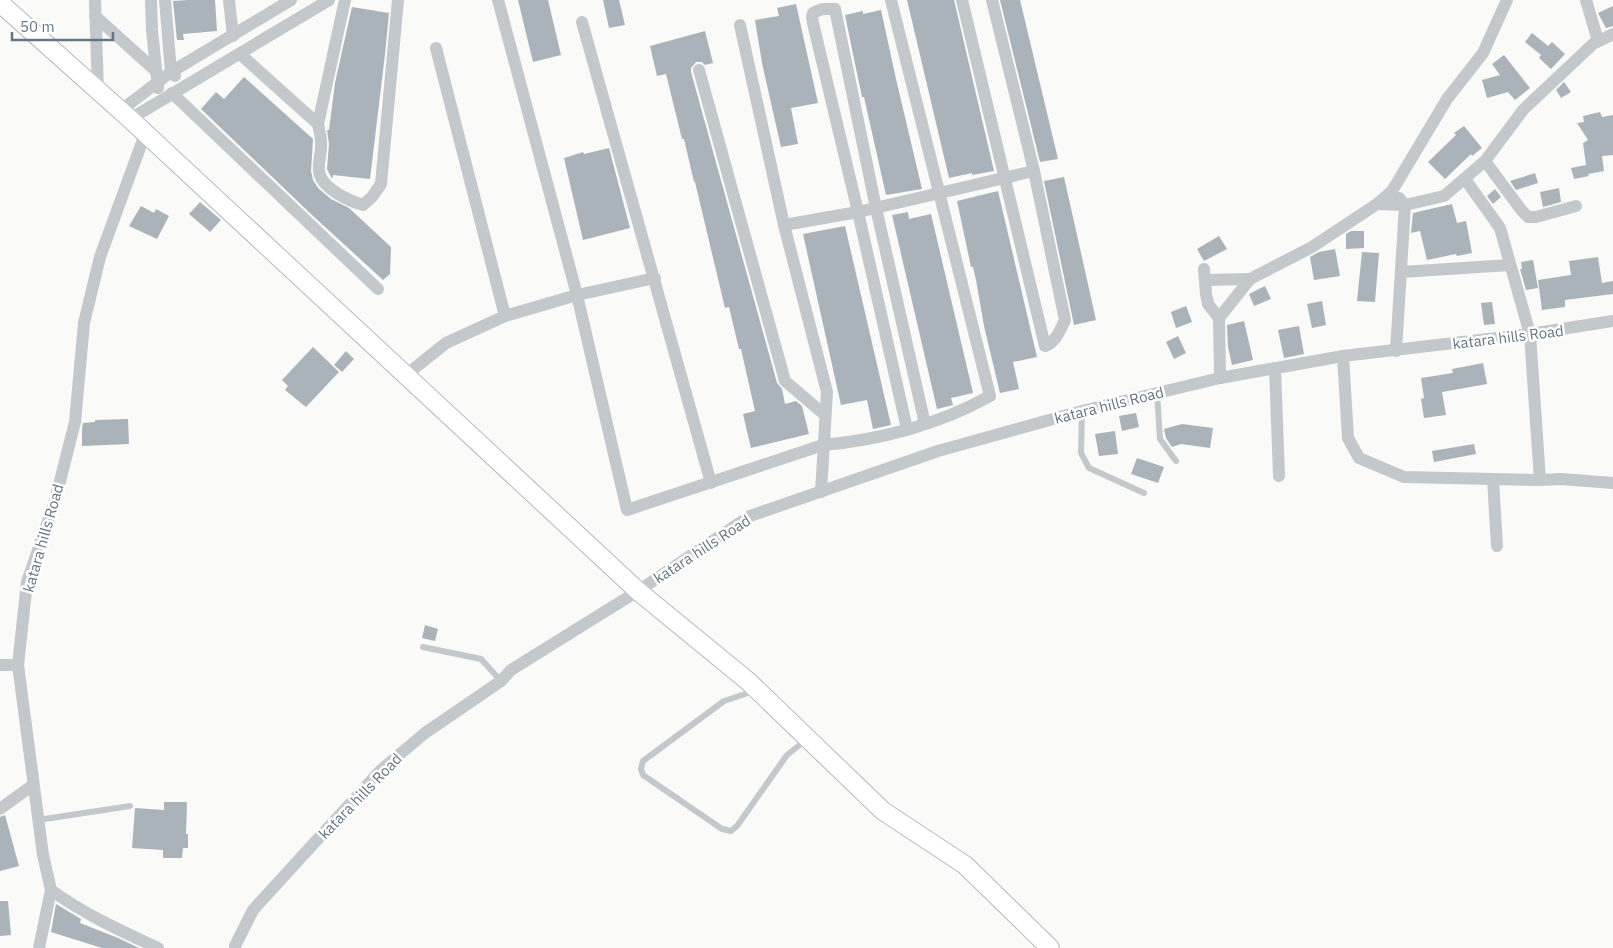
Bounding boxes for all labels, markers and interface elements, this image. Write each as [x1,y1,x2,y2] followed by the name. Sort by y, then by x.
[12,10,114,42] scale bar
[20,17,55,36] text: 50 m
[1451,321,1565,353] street label: katara hills Road
[1052,382,1166,428] street label: katara hills Road
[18,482,68,594] street label: katara hills Road
[650,511,754,587] street label: katara hills Road
[314,749,406,843] street label: katara hills Road

